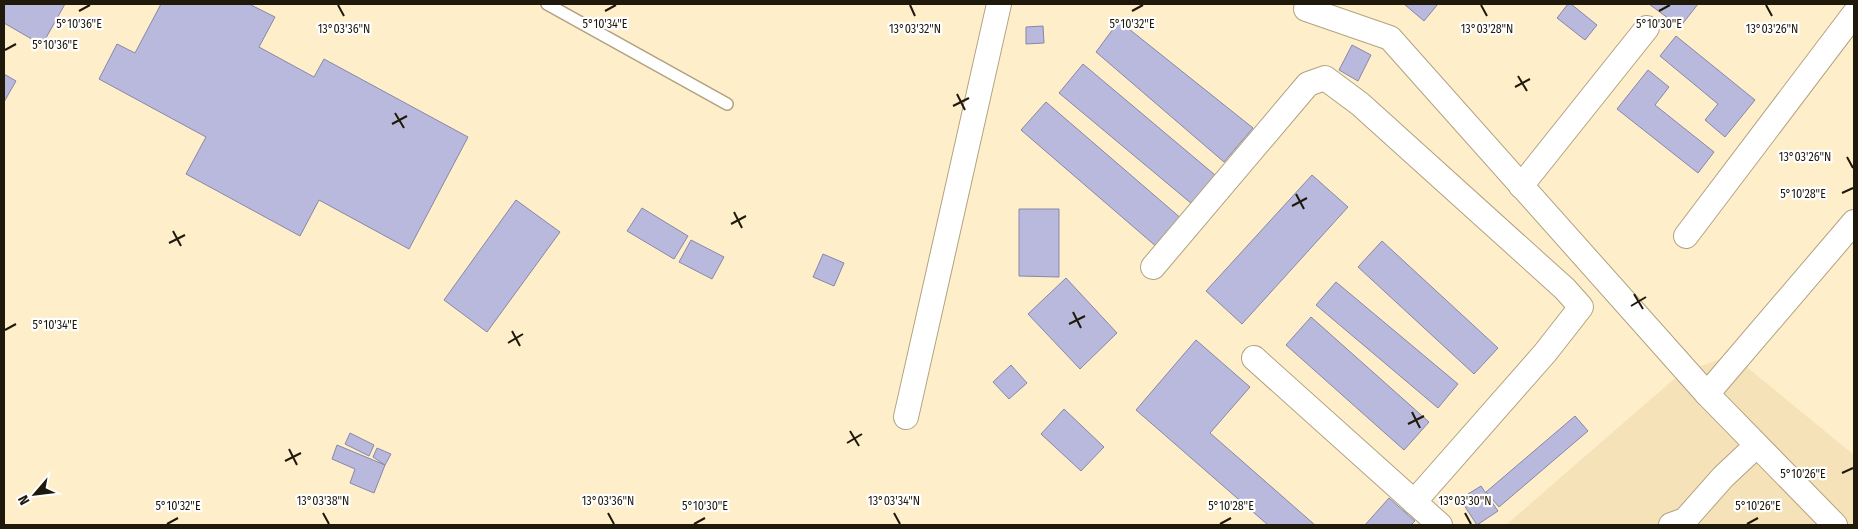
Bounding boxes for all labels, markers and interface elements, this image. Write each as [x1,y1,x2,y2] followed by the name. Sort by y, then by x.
[56,17,102,31] text: 5°10'36"E
[583,17,628,31] text: 5°10'34"E
[1109,17,1155,31] text: 5°10'32"E
[1636,17,1682,31] text: 5°10'30"E
[318,22,370,36] text: 13°03'36"N
[889,22,941,36] text: 13°03'32"N
[1461,22,1513,36] text: 13°03'28"N
[1746,22,1798,36] text: 13°03'26"N
[32,38,78,52] text: 5°10'36"E
[1779,150,1831,164] text: 13°03'26"N
[1780,187,1826,201] text: 5°10'28"E
[33,318,78,332] text: 5°10'34"E
[1780,467,1826,481] text: 5°10'26"E
[10,469,60,519] north arrow
[14,492,33,508] text: N
[297,494,349,508] text: 13°03'38"N
[582,494,634,508] text: 13°03'36"N
[868,494,920,508] text: 13°03'34"N
[1438,494,1492,508] text: 13°03'30"N
[155,499,201,513] text: 5°10'32"E
[682,499,728,513] text: 5°10'30"E
[1208,499,1254,513] text: 5°10'28"E
[1735,499,1781,513] text: 5°10'26"E

